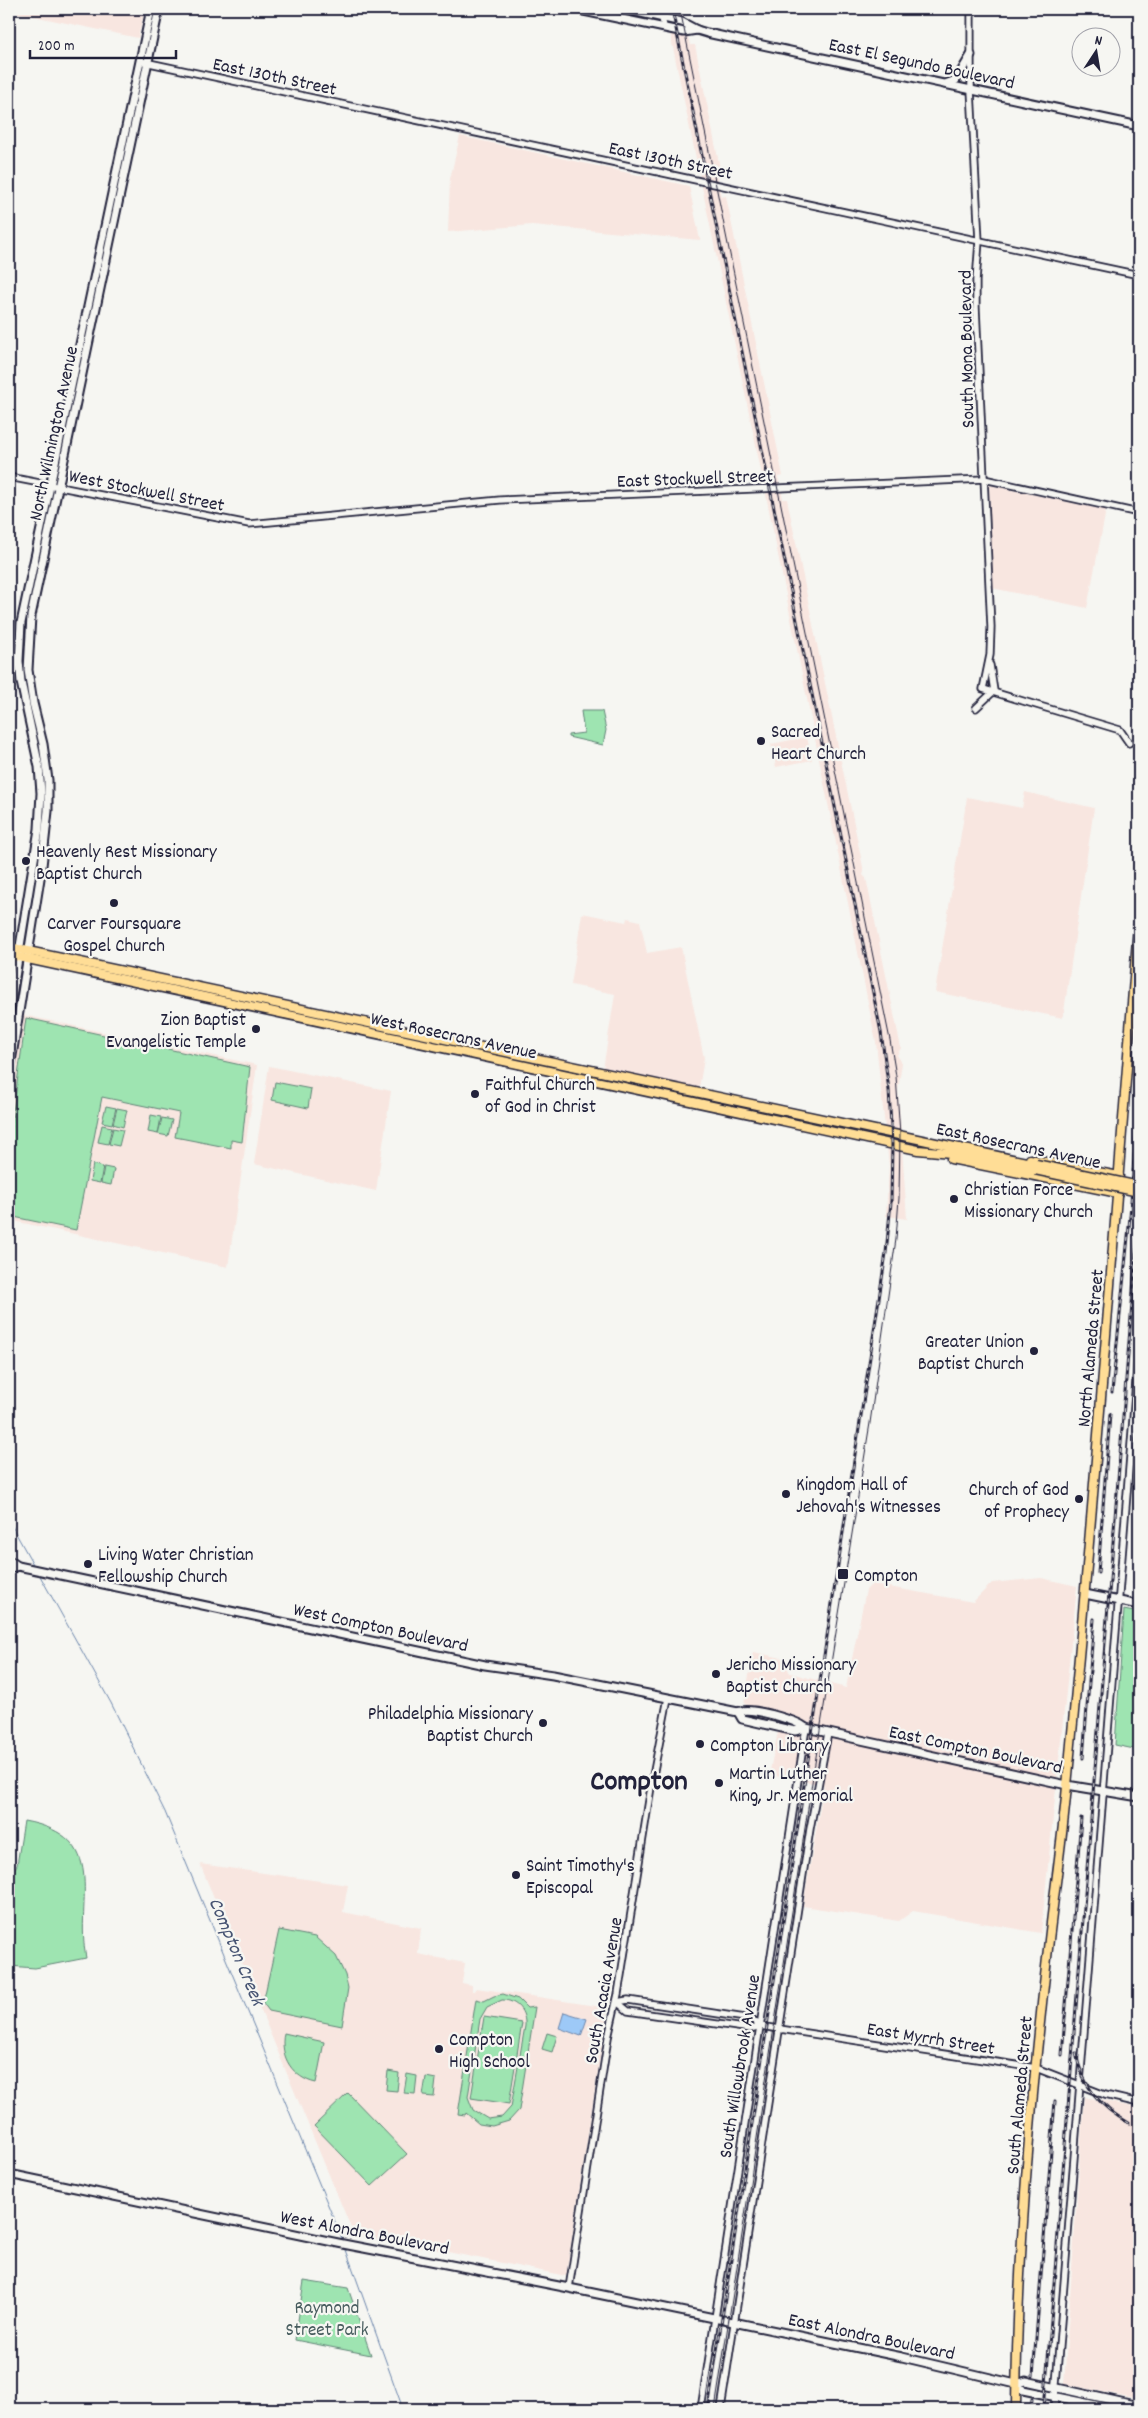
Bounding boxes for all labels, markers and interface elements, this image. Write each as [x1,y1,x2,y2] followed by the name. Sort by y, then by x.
[30,28,176,60] scale bar
[1070,28,1120,78] north arrow
[1093,31,1104,52] text: N
[826,33,1017,98] street label: East El Segundo Boulevard
[38,36,75,58] text: 200 m
[210,52,339,105] street label: East 130th Street
[606,136,735,189] street label: East 130th Street
[954,270,983,428] street label: South Mona Boulevard
[24,344,87,524] street label: North Wilmington Avenue
[66,464,226,521] street label: West Stockwell Street
[617,464,774,497] street label: East Stockwell Street
[771,720,866,769] place label: Sacred Heart Church
[755,735,767,747] marker: Sacred Heart Church
[36,840,217,889] place label: Heavenly Rest Missionary Baptist Church
[20,855,32,867] marker: Heavenly Rest Missionary Baptist Church
[108,897,120,909] marker: Carver Foursquare Gospel Church
[47,912,181,961] place label: Carver Foursquare Gospel Church
[368,1007,539,1068] street label: West Rosecrans Avenue
[106,1008,246,1057] place label: Zion Baptist Evangelistic Temple
[250,1023,262,1035] marker: Zion Baptist Evangelistic Temple
[485,1073,596,1122] place label: Faithful Church of God in Christ
[469,1088,481,1100] marker: Faithful Church of God in Christ
[933,1117,1103,1178] street label: East Rosecrans Avenue
[964,1178,1093,1227] place label: Christian Force Missionary Church
[948,1193,960,1205] marker: Christian Force Missionary Church
[1072,1268,1113,1428] street label: North Alameda Street
[918,1330,1024,1379] place label: Greater Union Baptist Church
[1028,1345,1040,1357] marker: Greater Union Baptist Church
[796,1473,941,1522] place label: Kingdom Hall of Jehovah's Witnesses
[969,1478,1069,1527] place label: Church of God of Prophecy
[780,1488,792,1500] marker: Kingdom Hall of Jehovah's Witnesses
[1073,1493,1085,1505] marker: Church of God of Prophecy
[98,1543,253,1592] place label: Living Water Christian Fellowship Church
[82,1558,94,1570] marker: Living Water Christian Fellowship Church
[854,1564,918,1591] place label: Compton
[836,1567,850,1581] marker: Compton
[290,1598,470,1661] street label: West Compton Boulevard
[726,1653,856,1702] place label: Jericho Missionary Baptist Church
[710,1668,722,1680] marker: Jericho Missionary Baptist Church
[368,1702,533,1751] place label: Philadelphia Missionary Baptist Church
[537,1717,549,1729] marker: Philadelphia Missionary Baptist Church
[886,1720,1064,1783] street label: East Compton Boulevard
[710,1734,829,1761] place label: Compton Library
[694,1738,706,1750] marker: Compton Library
[729,1762,853,1811] place label: Martin Luther King, Jr. Memorial
[590,1763,688,1804] district label: Compton
[713,1777,725,1789] marker: Martin Luther King, Jr. Memorial
[526,1854,635,1903] place label: Saint Timothy's Episcopal
[510,1869,522,1881] marker: Saint Timothy's Episcopal
[200,1894,271,2012] water label: Compton Creek
[579,1915,632,2066] street label: South Acacia Avenue
[714,1973,769,2160] street label: South Willowbrook Avenue
[1001,2015,1042,2176] street label: South Alameda Street
[865,2017,996,2064] street label: East Myrrh Street
[449,2028,530,2077] place label: Compton High School
[433,2043,445,2055] marker: Compton High School
[278,2205,451,2264] street label: West Alondra Boulevard
[286,2296,369,2345] park label: Raymond Street Park
[786,2308,957,2369] street label: East Alondra Boulevard

